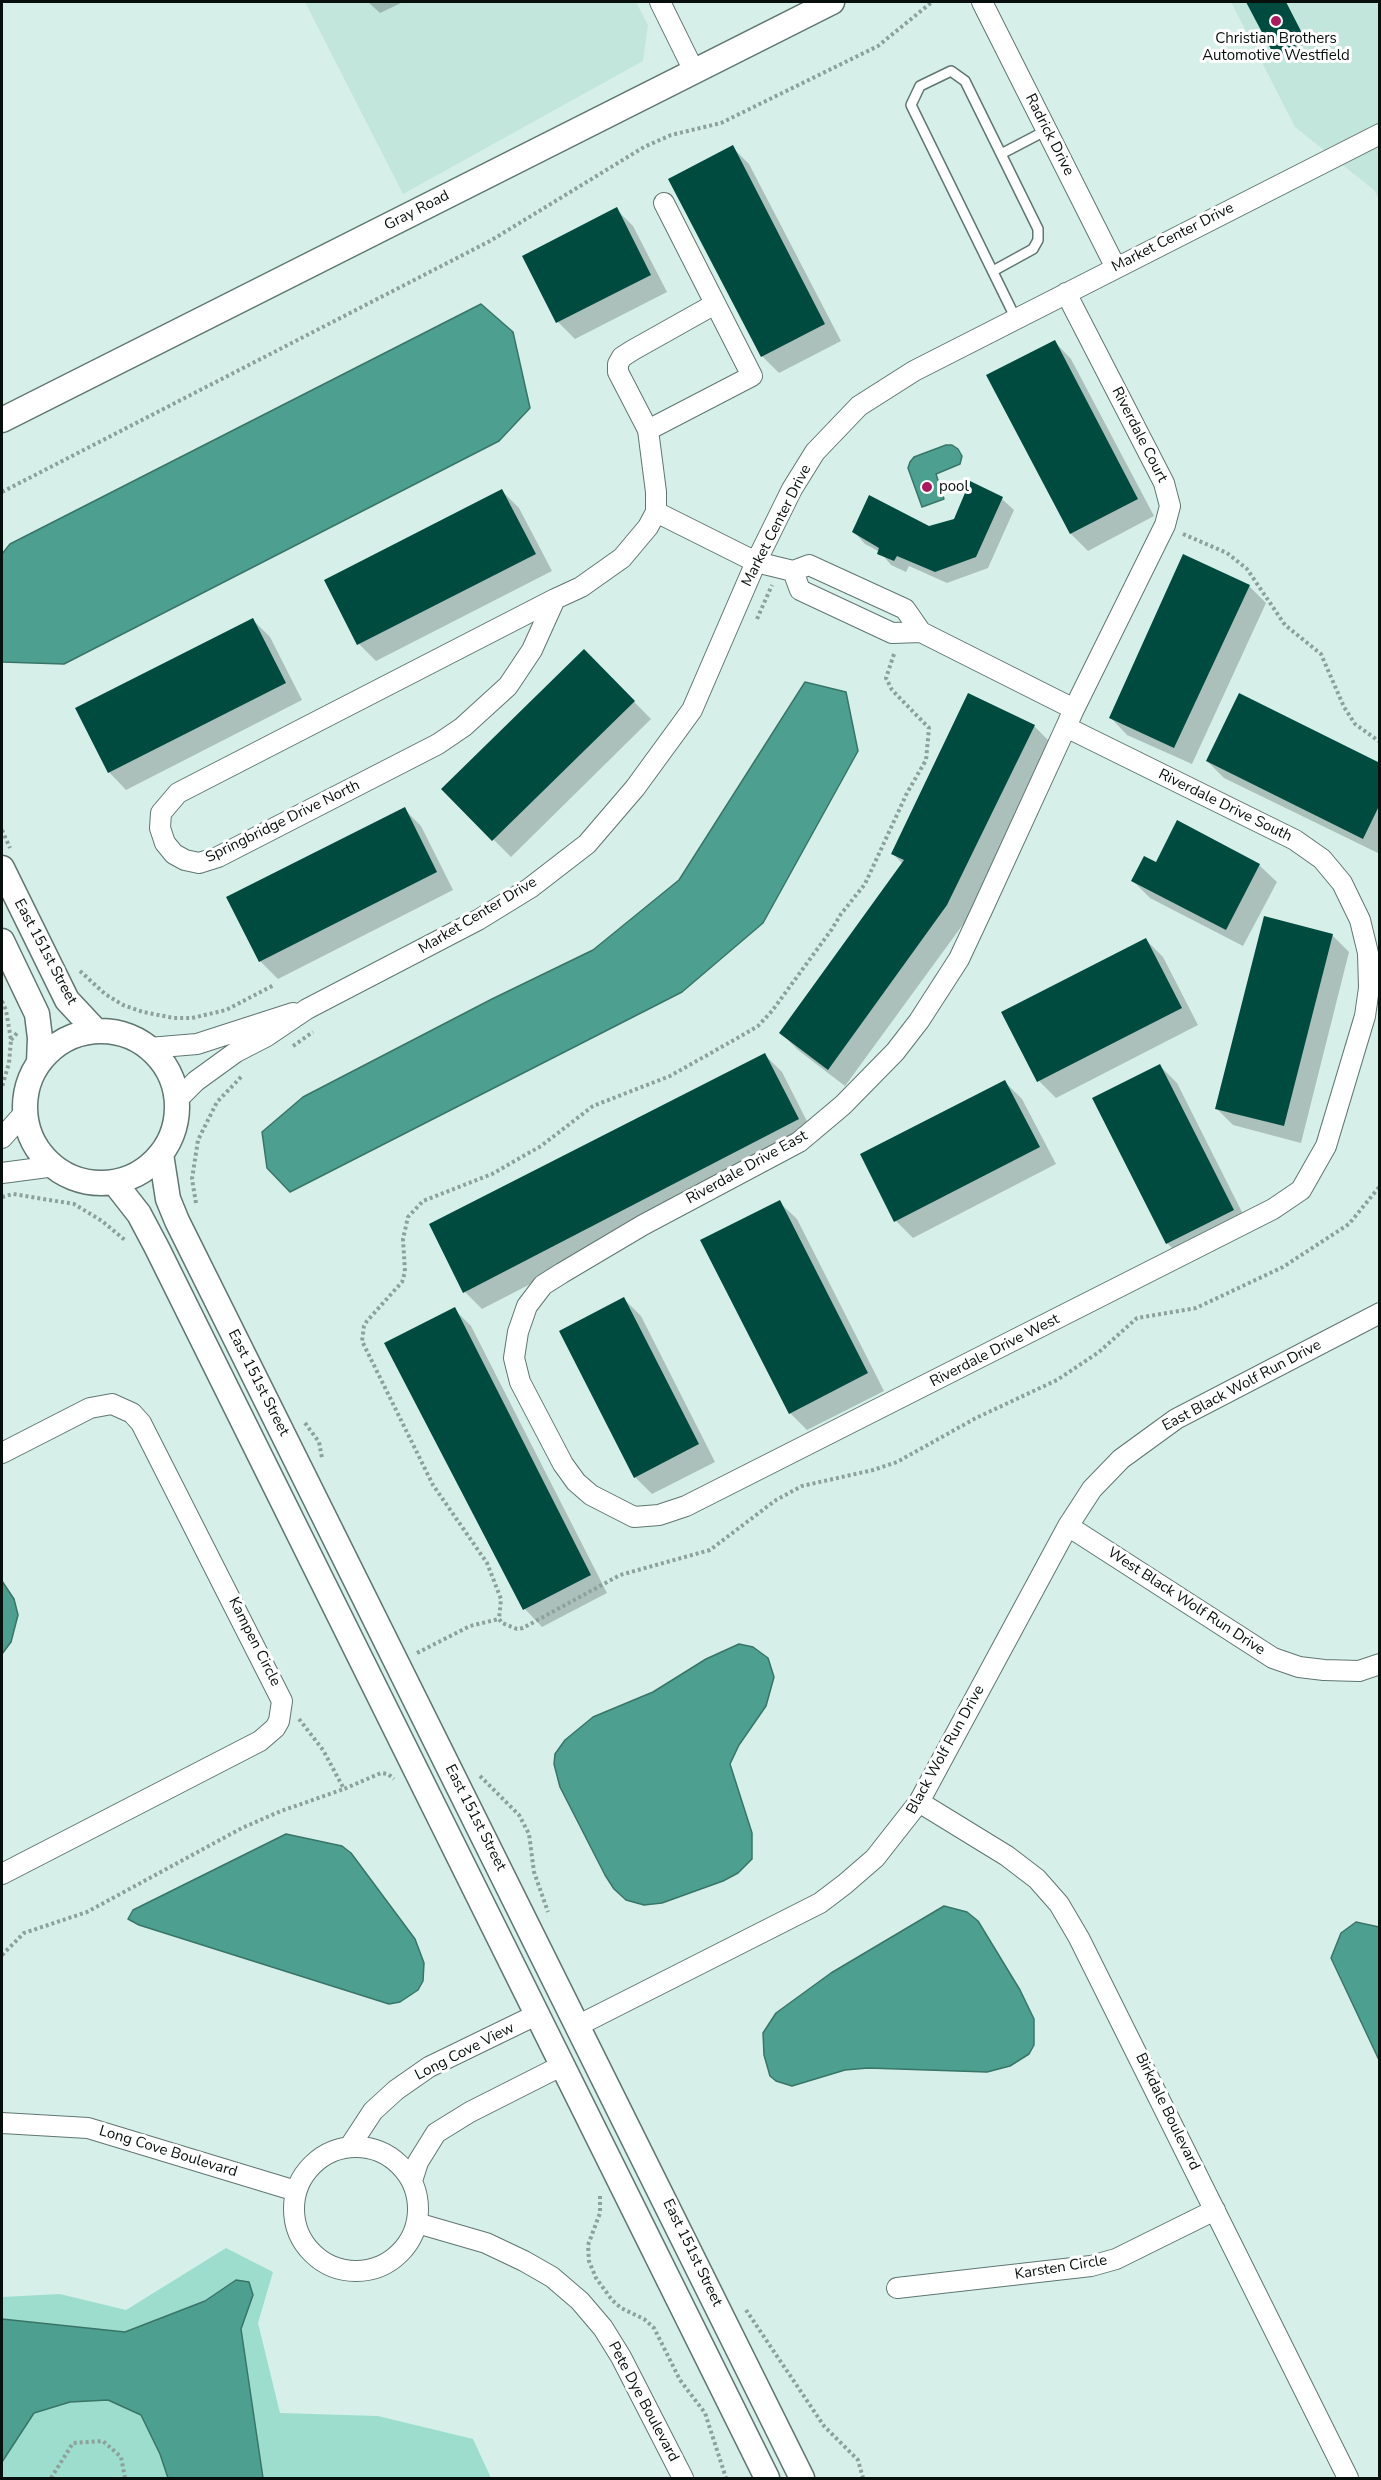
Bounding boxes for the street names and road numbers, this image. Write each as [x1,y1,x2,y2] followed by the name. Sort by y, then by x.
[1021,91,1077,179] street label: Radrick Drive
[381,187,453,235] street label: Gray Road
[1109,199,1237,277] street label: Market Center Drive
[1107,384,1171,486] street label: Riverdale Court
[738,462,816,590] street label: Market Center Drive
[1155,766,1295,846] street label: Riverdale Drive South
[203,777,363,867] street label: Springbridge Drive North
[416,874,540,958] street label: Market Center Drive
[10,896,80,1008] street label: East 151st Street
[683,1127,811,1209] street label: Riverdale Drive East
[927,1311,1063,1391] street label: Riverdale Drive West
[223,1327,293,1439] street label: East 151st Street
[1160,1336,1324,1436] street label: East Black Wolf Run Drive
[1104,1544,1268,1660] street label: West Black Wolf Run Drive
[224,1595,284,1689] street label: Kampen Circle
[903,1682,989,1818] street label: Black Wolf Run Drive
[440,1762,510,1874] street label: East 151st Street
[412,2019,518,2085] street label: Long Cove View
[1131,2051,1203,2173] street label: Birkdale Boulevard
[97,2122,239,2182] street label: Long Cove Boulevard
[658,2196,726,2310] street label: East 151st Street
[1013,2252,1109,2284] street label: Karsten Circle
[604,2339,682,2465] street label: Pete Dye Boulevard

